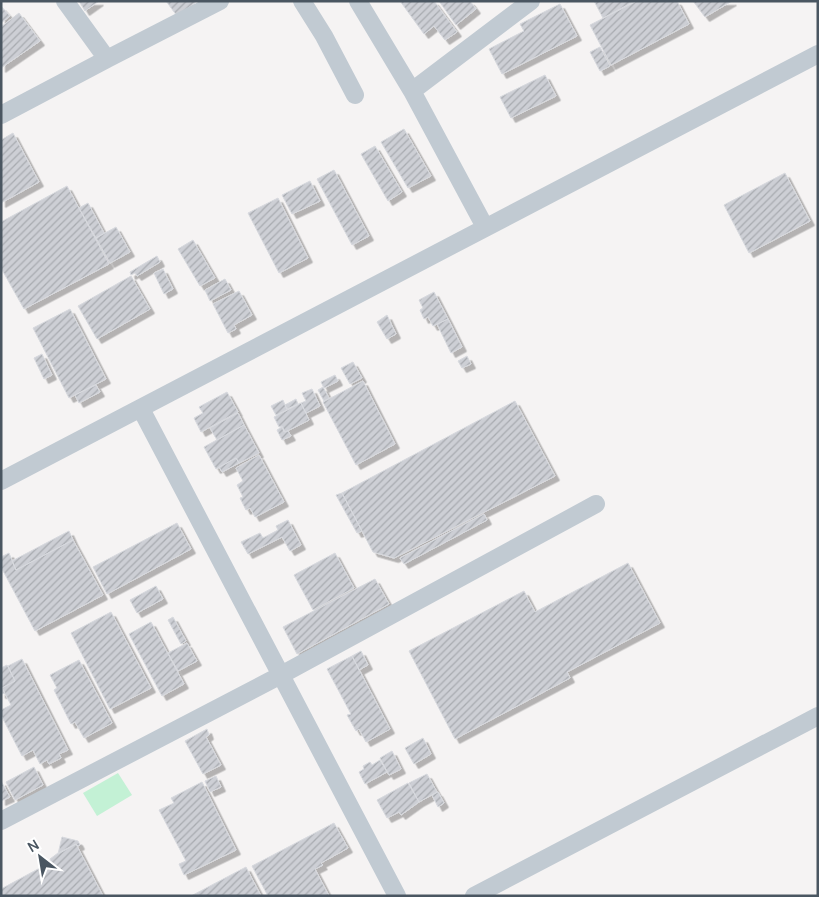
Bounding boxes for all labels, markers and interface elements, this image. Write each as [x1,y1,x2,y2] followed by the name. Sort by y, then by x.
[15,832,65,882] north arrow
[24,835,42,856] text: N

